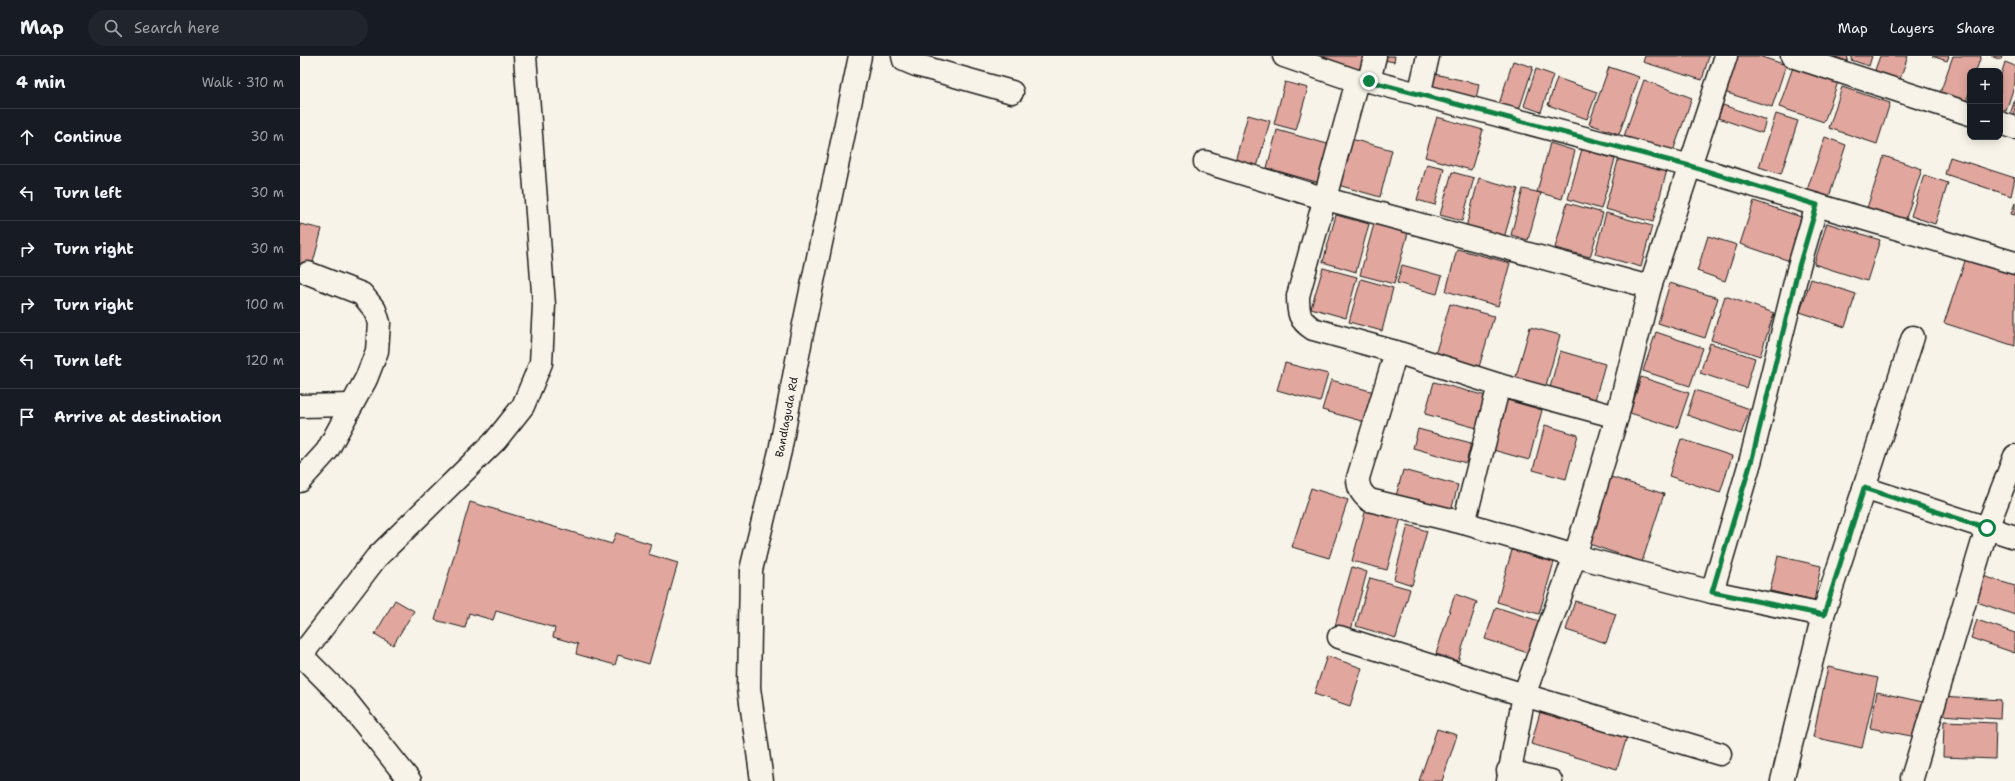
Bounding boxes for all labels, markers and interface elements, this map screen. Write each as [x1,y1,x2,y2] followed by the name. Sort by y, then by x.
[88,10,368,46] search box
[20,15,64,40] text: Map
[102,17,124,39] icon: search
[134,18,220,38] text: Search here
[1838,19,1868,37] text: Map
[1890,19,1934,37] text: Layers
[1956,19,1995,37] text: Share
[1967,68,2003,140] map controls
[1967,68,2003,104] button: +
[16,71,66,93] text: 4 min
[1360,72,1378,90] route end
[202,74,284,91] text: Walk · 310 m
[1967,104,2003,140] button: −
[16,126,38,148] icon: ahead
[54,127,122,147] text: Continue
[250,128,284,145] text: 30 m
[16,182,38,204] icon: left
[54,183,122,203] text: Turn left
[250,184,284,201] text: 30 m
[16,238,38,260] icon: right
[54,239,134,259] text: Turn right
[250,240,284,257] text: 30 m
[16,294,38,316] icon: right
[54,295,134,315] text: Turn right
[245,296,284,313] text: 100 m
[16,350,38,372] icon: left
[54,351,122,371] text: Turn left
[246,352,284,369] text: 120 m
[772,376,802,459] street label: Bandlaguda Rd
[16,406,38,428] icon: arrive
[54,407,222,427] text: Arrive at destination
[1978,519,1996,537] route start

